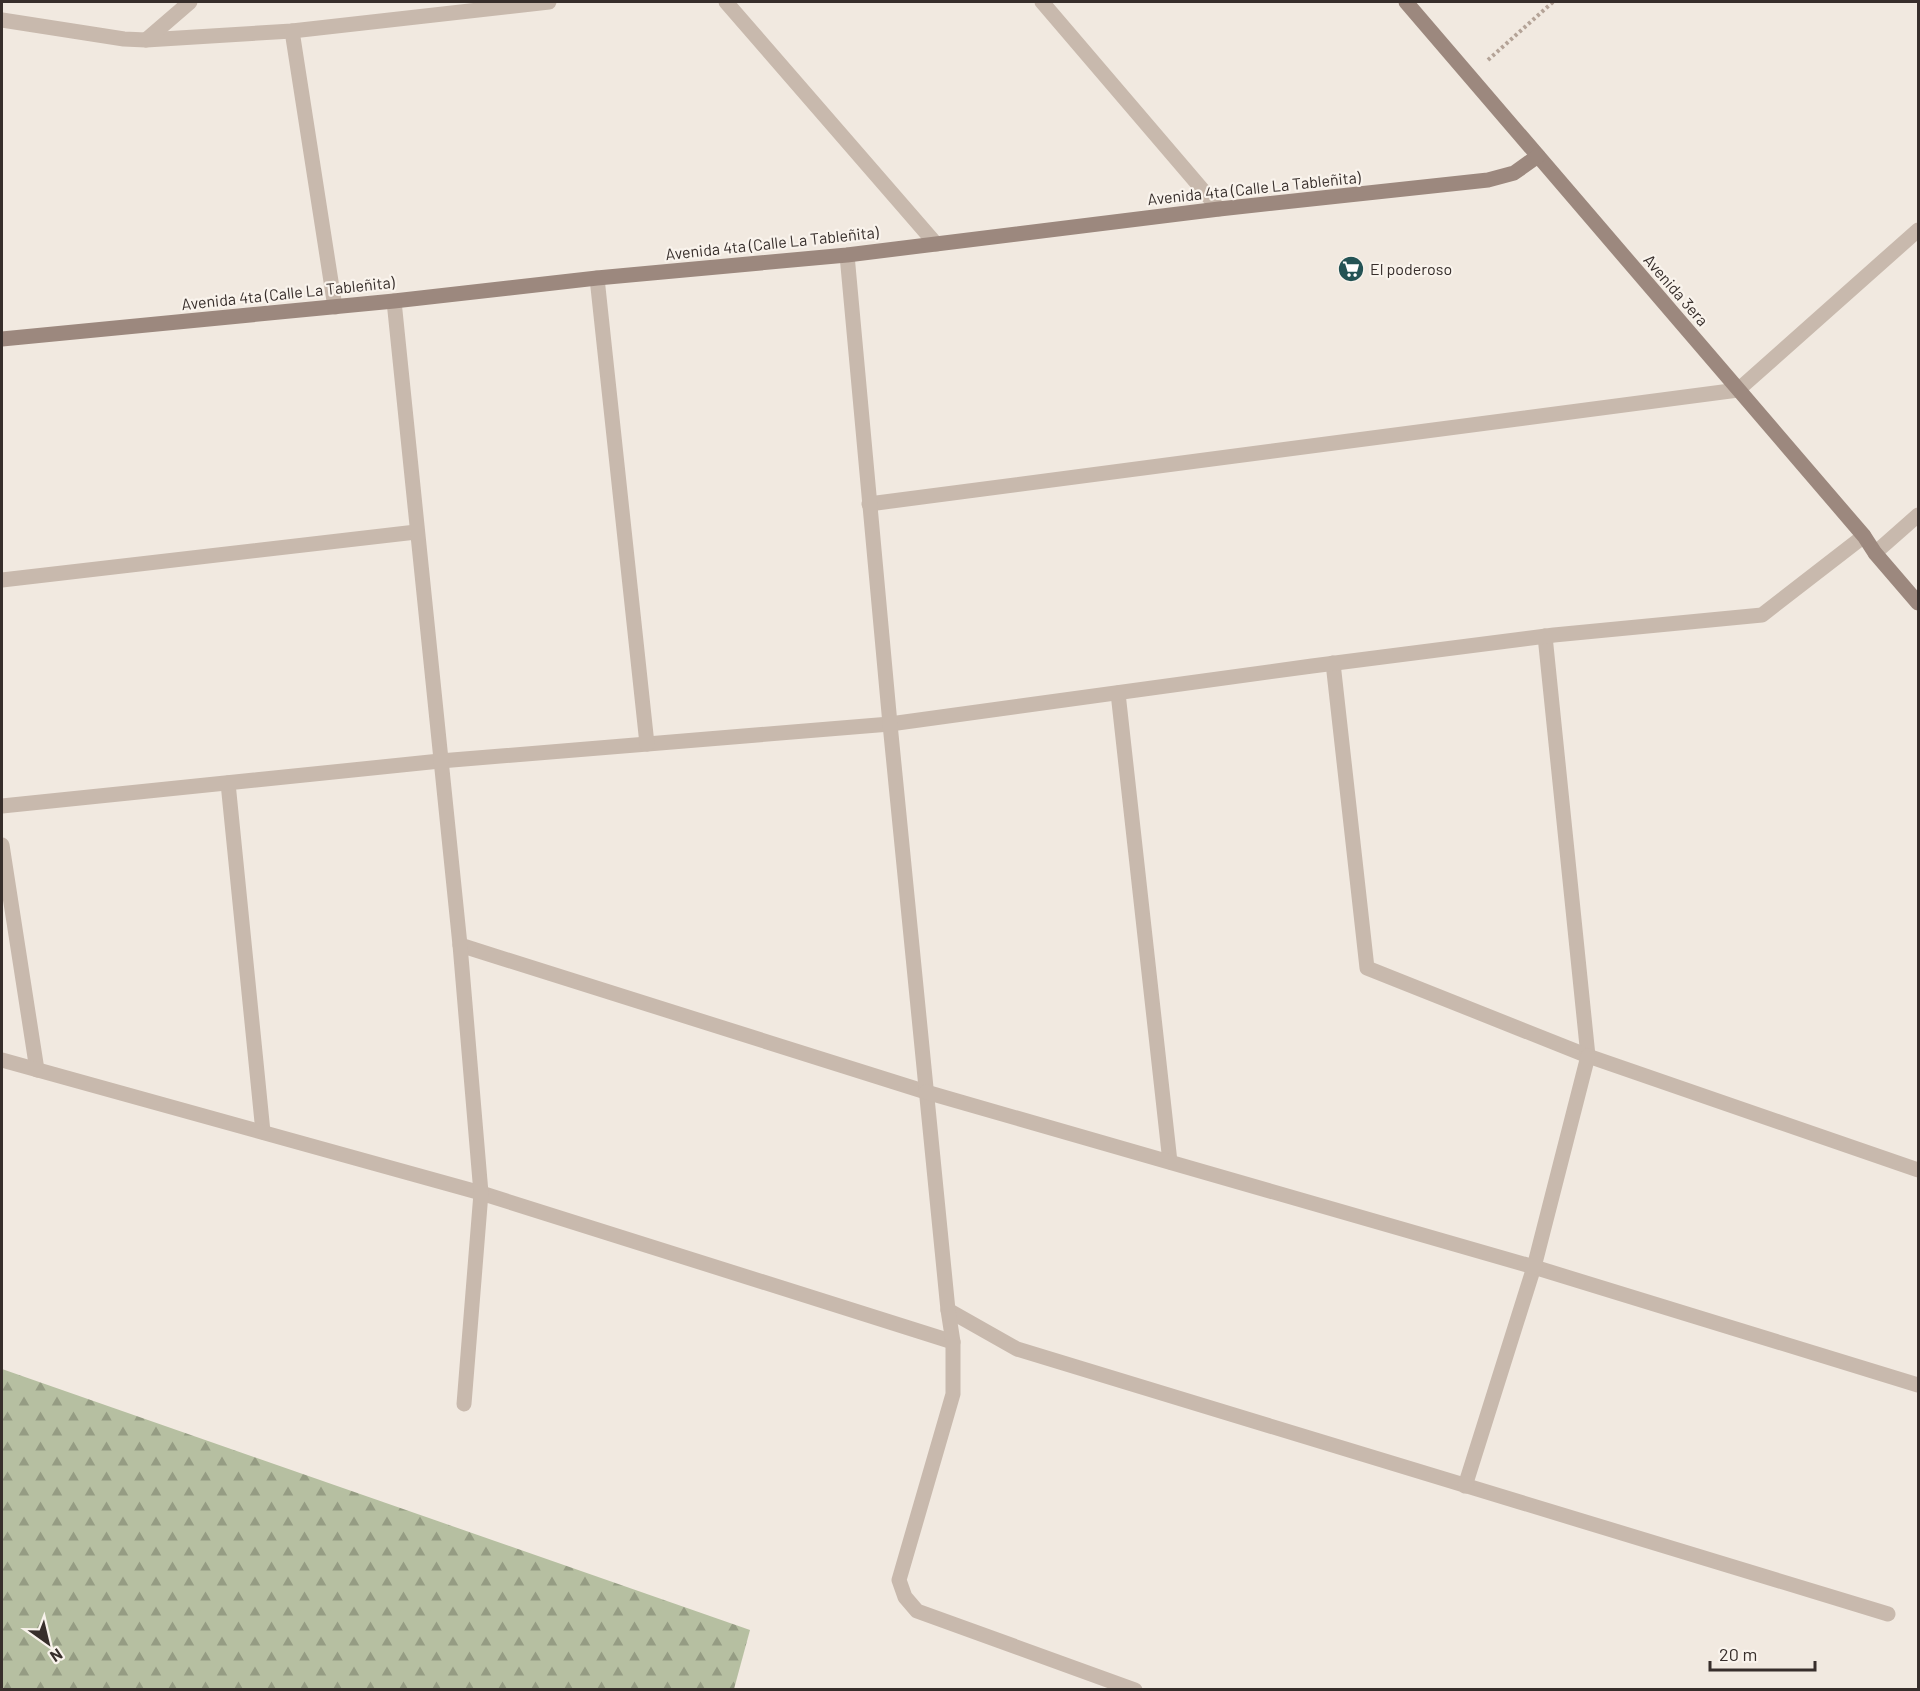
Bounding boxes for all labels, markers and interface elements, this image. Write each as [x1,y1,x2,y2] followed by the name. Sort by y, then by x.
[1146,167,1362,208] street label: Avenida 4ta (Calle La Tableñita)
[664,222,880,263] street label: Avenida 4ta (Calle La Tableñita)
[1640,250,1713,329] street label: Avenida 3era
[1336,254,1366,284] supermarket icon: El poderoso
[1370,259,1452,278] place label: El poderoso
[180,272,396,313] street label: Avenida 4ta (Calle La Tableñita)
[18,1613,78,1673] north arrow
[1710,1634,1815,1672] scale bar
[1719,1643,1757,1665] text: 20 m
[47,1645,66,1667] text: N

